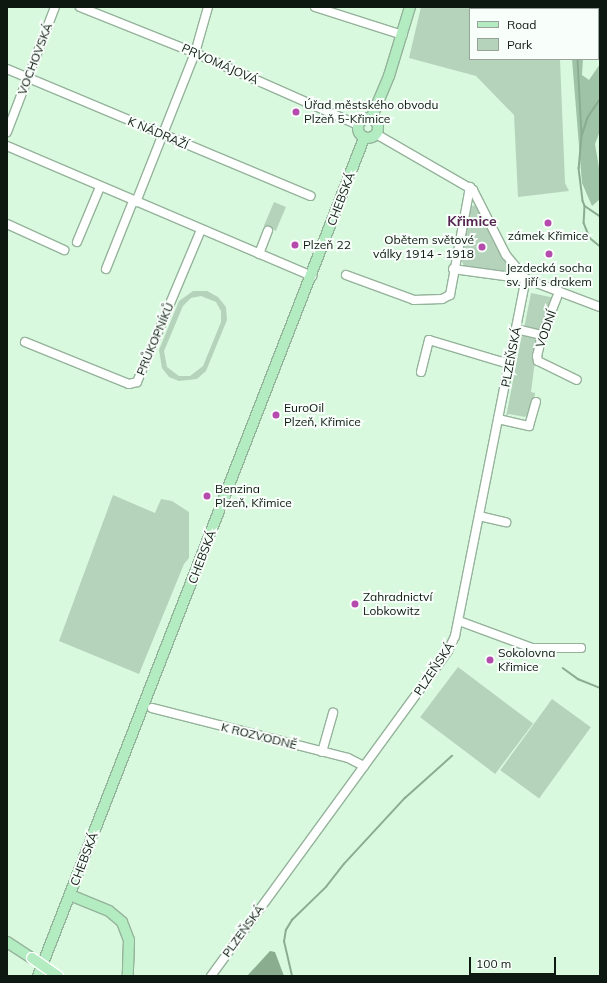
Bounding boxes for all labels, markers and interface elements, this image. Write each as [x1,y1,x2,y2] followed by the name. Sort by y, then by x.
[469,8,599,60] legend
[507,17,536,32] text: Road
[15,21,55,97] street label: VOCHOVSKÁ
[507,37,532,52] text: Park
[179,41,261,87] street label: PRVOMÁJOVÁ
[304,98,438,126] place label: Úřad městského obvodu Plzeň 5-Křimice
[291,107,301,117] marker: Úřad městského obvodu Plzeň 5-Křimice
[125,114,191,152] street label: K NÁDRAŽÍ
[324,170,358,228] street label: CHEBSKÁ
[447,213,497,229] district label: Křimice
[543,218,553,228] marker: zámek Křimice
[508,229,588,243] place label: zámek Křimice
[373,233,474,261] place label: Obětem světové války 1914 - 1918
[303,238,351,252] place label: Plzeň 22
[290,240,300,250] marker: Plzeň 22
[477,242,487,252] marker: Obětem světové války 1914 - 1918
[544,249,554,259] marker: Jezdecká socha sv. Jiří s drakem
[506,261,592,289] place label: Jezdecká socha sv. Jiří s drakem
[133,301,177,377] street label: PRŮKOPNÍKŮ
[533,308,559,350] street label: VODNÍ
[498,326,524,388] street label: PLZEŇSKÁ
[284,401,361,429] place label: EuroOil Plzeň, Křimice
[271,410,281,420] marker: EuroOil Plzeň, Křimice
[215,482,292,510] place label: Benzina Plzeň, Křimice
[202,491,212,501] marker: Benzina Plzeň, Křimice
[185,528,219,586] street label: CHEBSKÁ
[363,590,432,618] place label: Zahradnictví Lobkowitz
[350,599,360,609] marker: Zahradnictví Lobkowitz
[411,640,457,698] street label: PLZEŇSKÁ
[498,646,555,674] place label: Sokolovna Křimice
[485,655,495,665] marker: Sokolovna Křimice
[220,720,298,752] street label: K ROZVODNĚ
[67,830,101,888] street label: CHEBSKÁ
[219,902,267,960] street label: PLZEŇSKÁ
[471,949,558,975] scale bar
[476,956,511,971] text: 100 m

